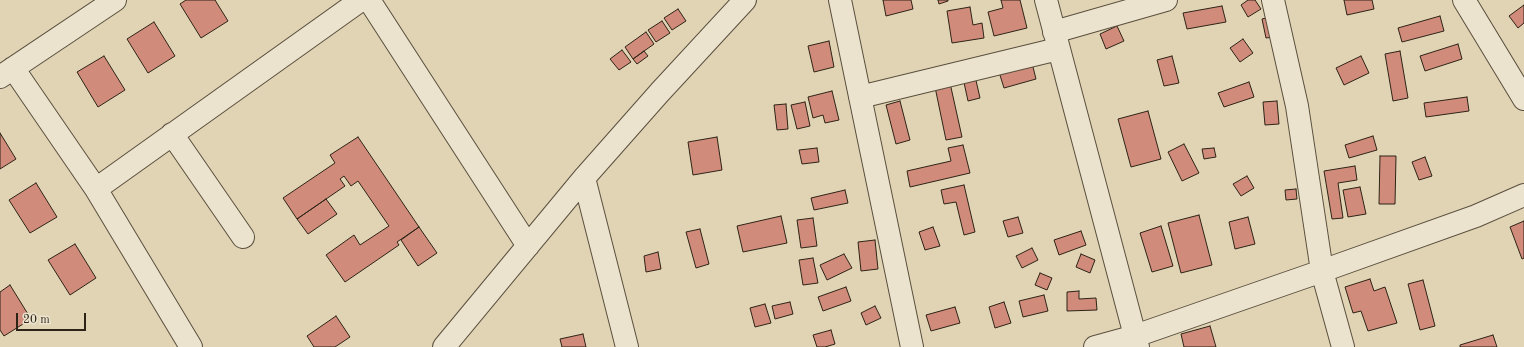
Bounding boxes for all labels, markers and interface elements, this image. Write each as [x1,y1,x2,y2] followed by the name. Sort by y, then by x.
[18,305,88,331] scale bar
[23,314,50,326] text: 20 m

